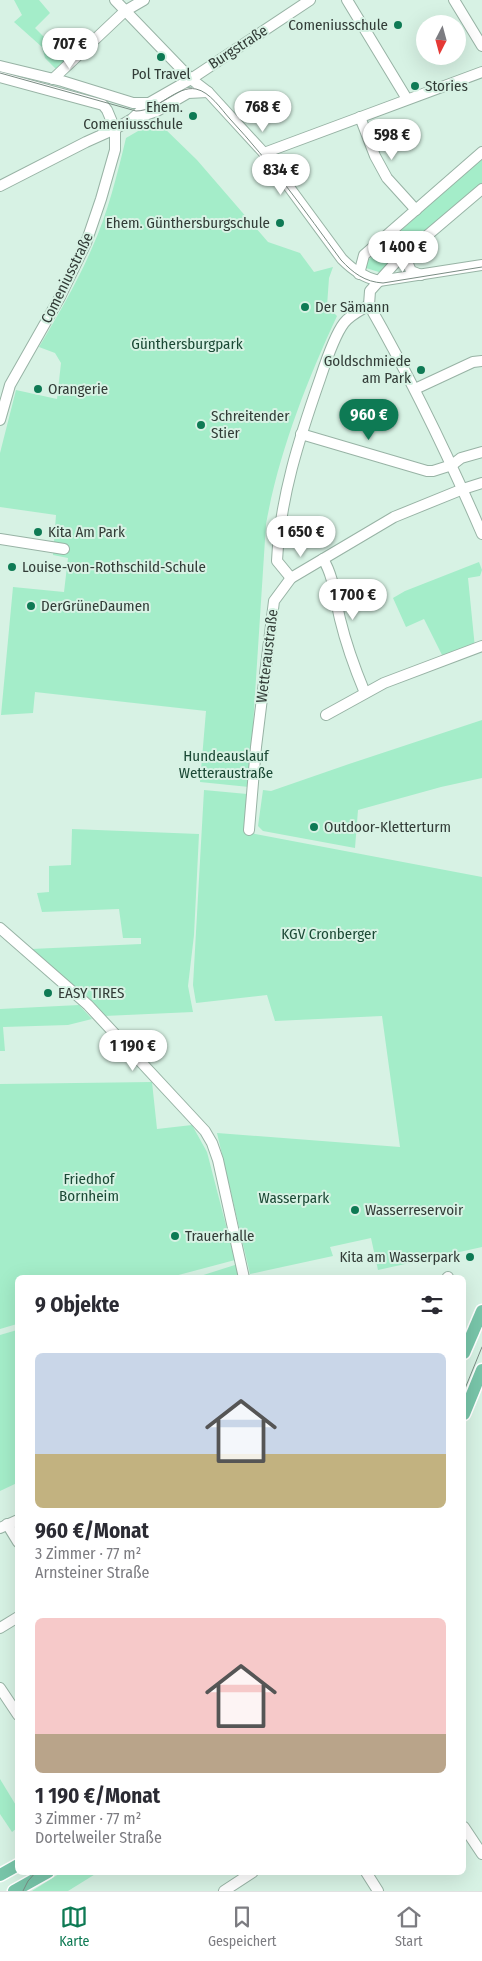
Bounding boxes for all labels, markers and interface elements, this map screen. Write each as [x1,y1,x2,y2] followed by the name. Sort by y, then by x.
[416,15,466,65] north arrow
[416,15,466,65] map controls
[288,16,388,34] place label: Comeniusschule
[392,19,404,31] marker: Comeniusschule
[205,21,271,73] street label: Burgstraße
[35,28,105,70] pin: 707 €
[53,34,87,53] text: 707 €
[155,51,167,63] marker: Pol Travel
[131,65,191,83] place label: Pol Travel
[425,77,468,95] place label: Stories
[409,80,421,92] marker: Stories
[228,90,298,133] pin: 768 €
[245,97,281,116] text: 768 €
[83,98,183,133] place label: Ehem. Comeniusschule
[187,110,199,122] marker: Ehem. Comeniusschule
[357,119,427,161] pin: 598 €
[374,125,410,144] text: 598 €
[246,154,316,196] pin: 834 €
[263,160,299,179] text: 834 €
[106,214,270,232] place label: Ehem. Günthersburgschule
[274,217,286,229] marker: Ehem. Günthersburgschule
[37,230,97,326] street label: Comeniusstraße
[357,230,449,273] pin: 1 400 €
[379,237,427,256] text: 1 400 €
[315,298,389,316] place label: Der Sämann
[299,301,311,313] marker: Der Sämann
[131,335,243,353] park label: Günthersburgpark
[324,352,411,387] place label: Goldschmiede am Park
[415,364,427,376] marker: Goldschmiede am Park
[48,380,108,398] place label: Orangerie
[32,383,44,395] marker: Orangerie
[334,398,404,441] pin: 960 €
[350,405,388,424] text: 960 €
[211,407,290,442] place label: Schreitender Stier
[195,419,207,431] marker: Schreitender Stier
[255,516,347,558] pin: 1 650 €
[278,522,324,541] text: 1 650 €
[48,523,125,541] place label: Kita Am Park
[32,526,44,538] marker: Kita Am Park
[22,558,206,576] place label: Louise-von-Rothschild-Schule
[6,561,18,573] marker: Louise-von-Rothschild-Schule
[307,578,399,621] pin: 1 700 €
[330,585,376,604] text: 1 700 €
[41,597,150,615] place label: DerGrüneDaumen
[25,600,37,612] marker: DerGrüneDaumen
[252,608,282,704] street label: Wetteraustraße
[179,747,273,782] park label: Hundeauslauf Wetteraustraße
[324,818,451,836] place label: Outdoor-Kletterturm
[308,821,320,833] marker: Outdoor-Kletterturm
[281,925,377,943] park label: KGV Cronberger
[58,984,124,1002] place label: EASY TIRES
[42,987,54,999] marker: EASY TIRES
[87,1030,179,1072] pin: 1 190 €
[110,1036,156,1055] text: 1 190 €
[59,1170,119,1205] park label: Friedhof Bornheim
[259,1189,329,1207] park label: Wasserpark
[365,1201,464,1219] place label: Wasserreservoir
[349,1204,361,1216] marker: Wasserreservoir
[185,1227,254,1245] place label: Trauerhalle
[169,1230,181,1242] marker: Trauerhalle
[339,1248,460,1266] place label: Kita am Wasserpark
[464,1251,476,1263] marker: Kita am Wasserpark
[418,1291,446,1319] icon: filters
[35,1292,119,1318] text: 9 Objekte
[196,1386,286,1476] icon: home
[35,1518,149,1544] text: 960 €/Monat
[35,1544,141,1563] text: 3 Zimmer · 77 m²
[35,1563,149,1582] text: Arnsteiner Straße
[196,1651,286,1741] icon: home
[35,1783,160,1809] text: 1 190 €/Monat
[35,1809,141,1828] text: 3 Zimmer · 77 m²
[35,1828,162,1847] text: Dortelweiler Straße
[59,1903,90,1950] tab: Karte
[208,1903,276,1950] tab: Gespeichert
[395,1903,423,1950] tab: Start

